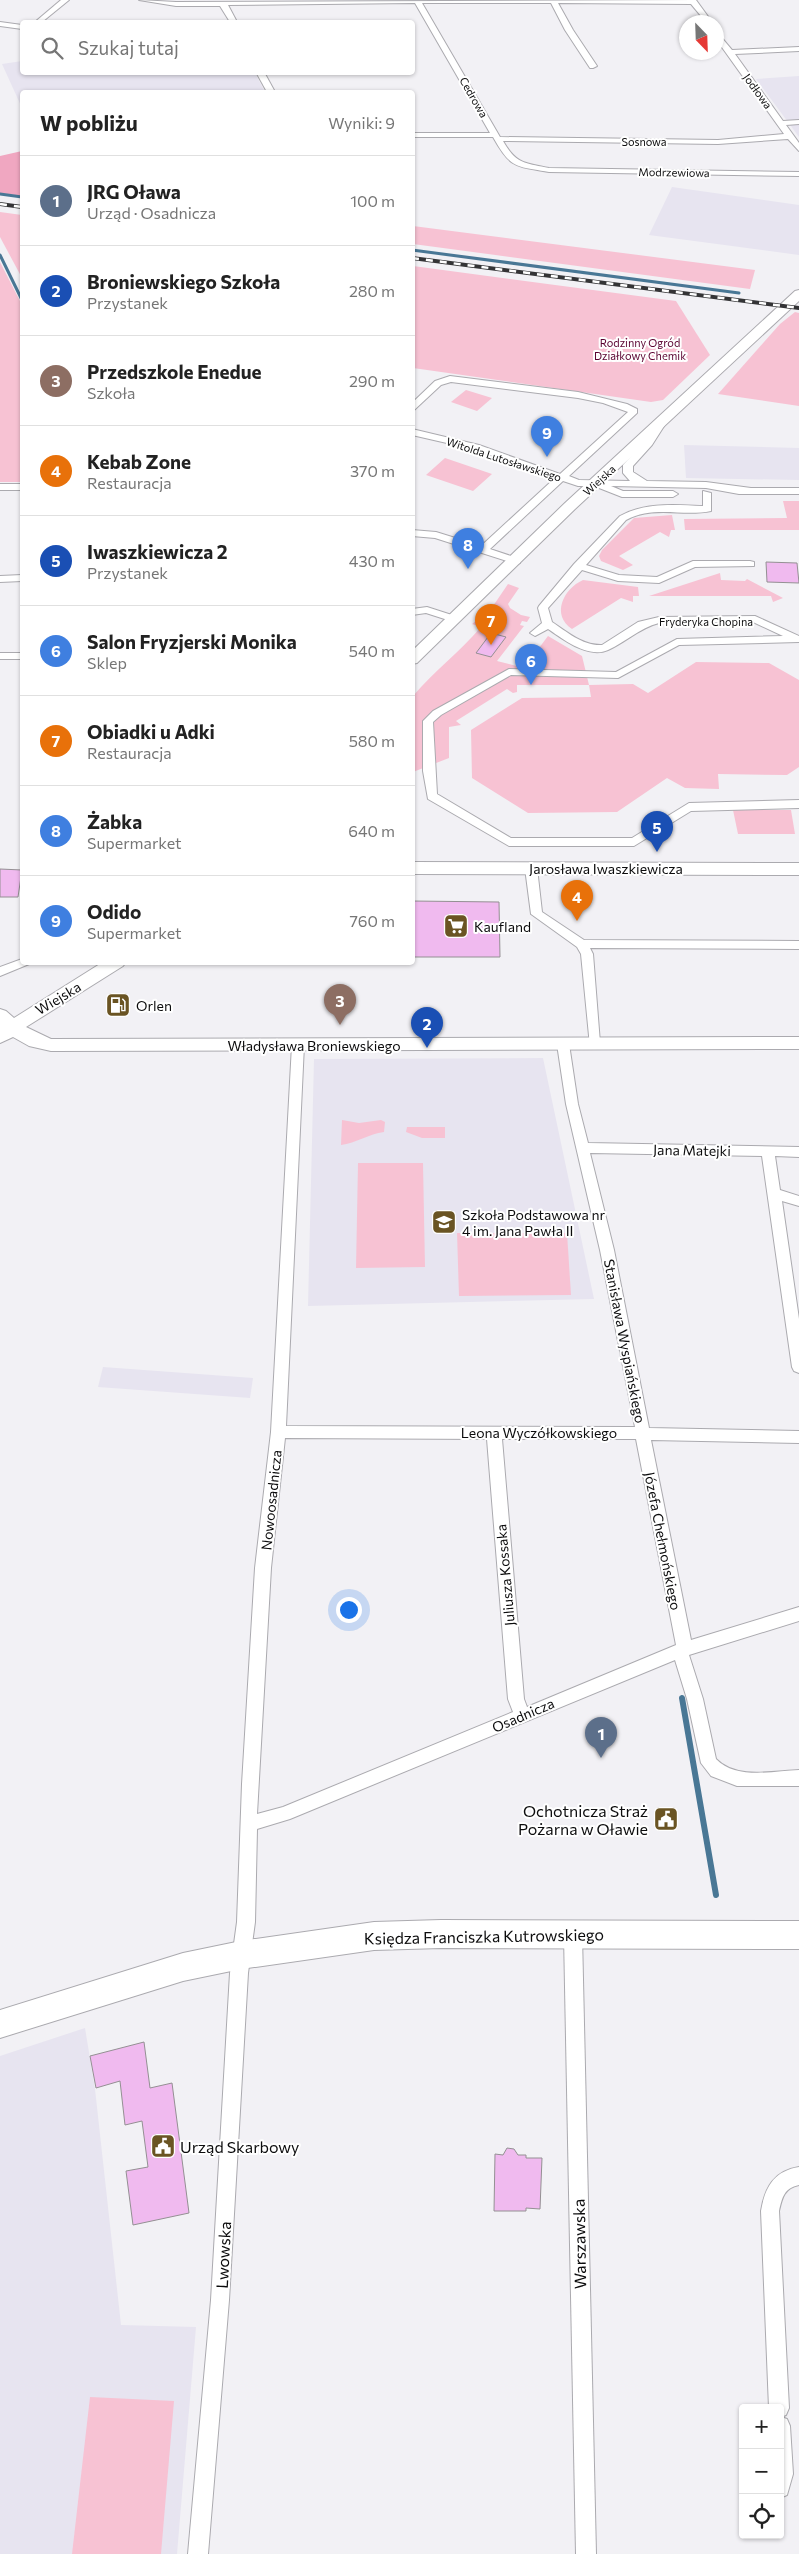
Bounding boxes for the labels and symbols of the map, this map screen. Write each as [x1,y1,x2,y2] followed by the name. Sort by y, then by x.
[679,15,724,60] north arrow
[740,71,775,112] street label: Jodłowa
[457,74,491,120] street label: Cedrowa
[621,135,667,148] street label: Sosnowa
[638,165,710,179] street label: Modrzewiowa
[594,336,686,362] park label: Rodzinny Ogród Działkowy Chemik
[531,416,563,457] pin: 9
[445,434,564,484] street label: Witolda Lutosławskiego
[580,462,618,498] street label: Wiejska
[452,528,484,569] pin: 8
[475,604,507,645] pin: 7
[659,615,753,628] street label: Fryderyka Chopina
[515,644,547,685] pin: 6
[641,811,673,852] pin: 5
[529,860,683,877] street label: Jarosława Iwaszkiewicza
[561,880,593,921] pin: 4
[443,913,469,939] supermarket icon: Kaufland
[474,918,531,935] place label: Kaufland
[32,978,84,1018] street label: Wiejska
[324,984,356,1025] pin: 3
[105,992,131,1018] fuel station icon: Orlen
[136,997,172,1014] place label: Orlen
[411,1007,443,1048] pin: 2
[227,1037,401,1054] street label: Władysława Broniewskiego
[653,1141,731,1159] street label: Jana Matejki
[462,1206,605,1239] place label: Szkoła Podstawowa nr 4 im. Jana Pawła II
[431,1209,457,1235] school or university icon: Szkoła Podstawowa nr 4 im. Jana Pawła II
[601,1257,649,1425] street label: Stanisława Wyspiańskiego
[461,1424,617,1441] street label: Leona Wyczółkowskiego
[257,1449,285,1551] street label: Nowoosadnicza
[641,1470,685,1612] street label: Józefa Chełmońskiego
[492,1523,518,1627] street label: Juliusza Kossaka
[336,1597,362,1623] your location
[489,1694,557,1736] street label: Osadnicza
[585,1717,617,1758] pin: 1
[518,1801,648,1838] place label: Ochotnicza Straż Pożarna w Oławie
[653,1806,679,1832] public building icon: Ochotnicza Straż Pożarna w Oławie
[364,1924,604,1948] street label: Księdza Franciszka Kutrowskiego
[150,2133,176,2159] public building icon: Urząd Skarbowy
[180,2137,299,2156] place label: Urząd Skarbowy
[569,2199,589,2289] street label: Warszawska
[212,2221,234,2289] street label: Lwowska

